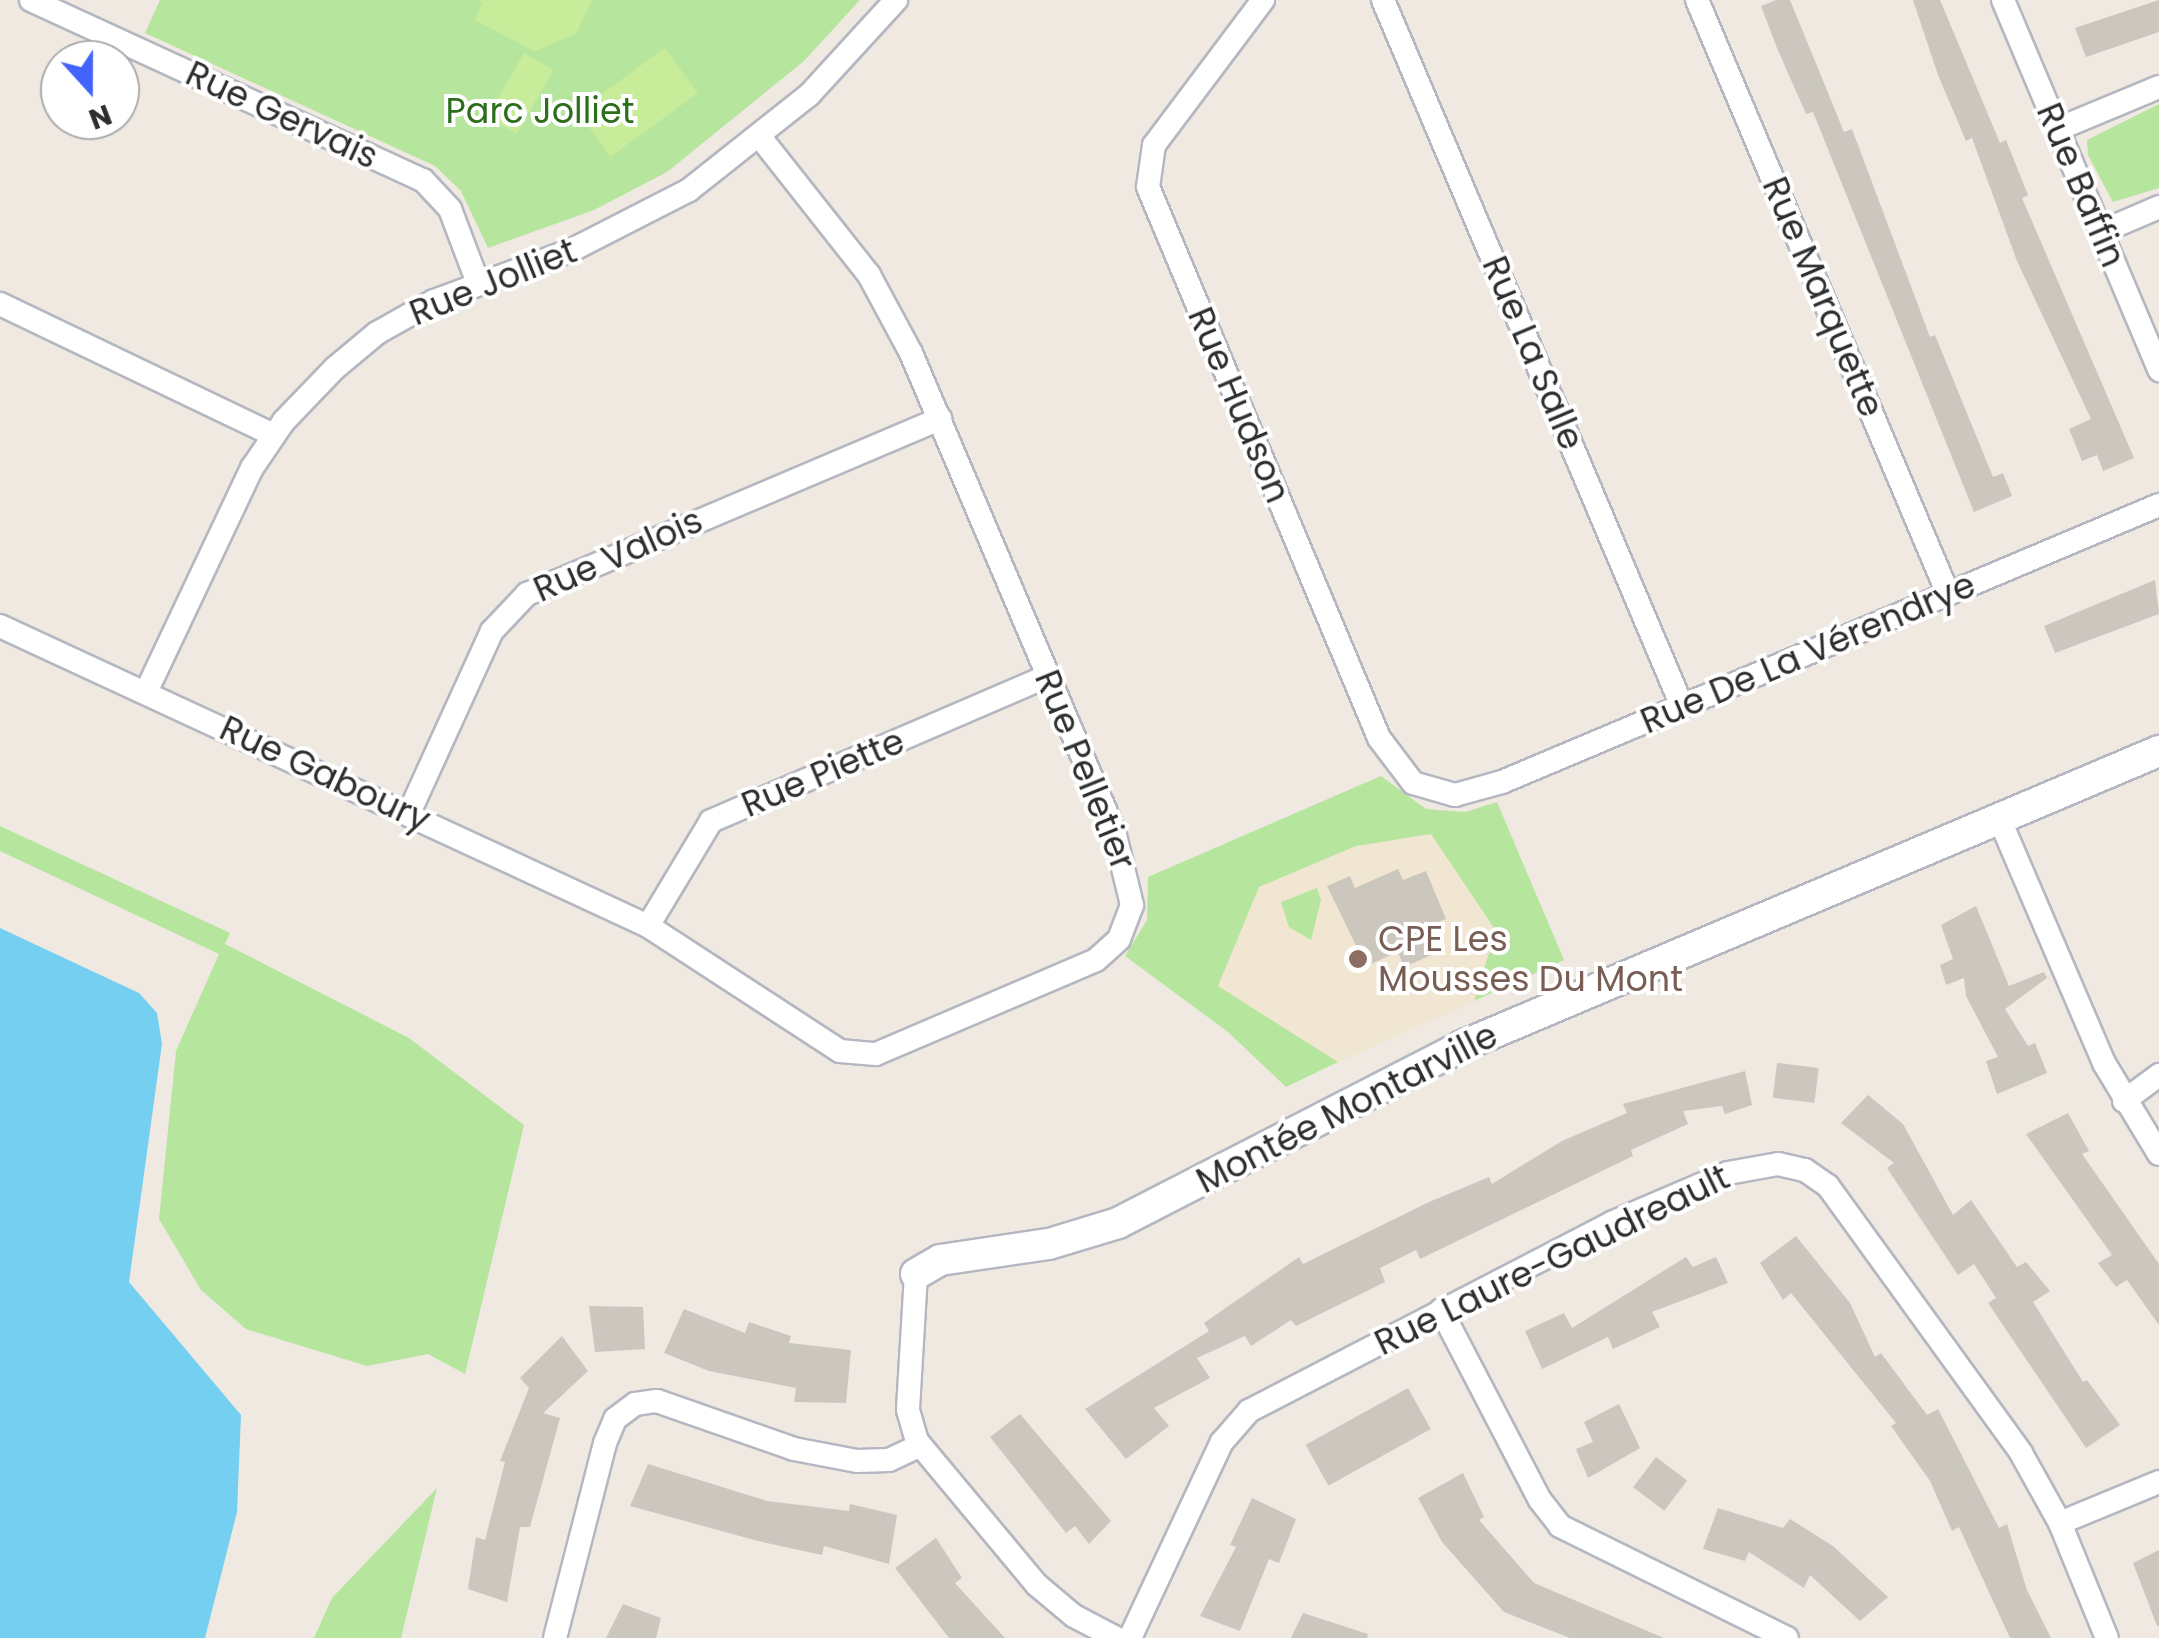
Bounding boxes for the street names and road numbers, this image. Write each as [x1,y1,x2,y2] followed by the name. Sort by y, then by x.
[179,52,385,178] street label: Rue Gervais
[2028,97,2134,273] street label: Rue Baffin
[1754,171,1892,423] street label: Rue Marquette
[404,230,582,334] street label: Rue Jolliet
[1473,250,1593,456] street label: Rue La Salle
[1179,301,1299,509] street label: Rue Hudson
[527,499,709,611] street label: Rue Valois
[1634,563,1982,743] street label: Rue De La Vérendrye
[1026,664,1144,876] street label: Rue Pelletier
[213,707,437,841] street label: Rue Gaboury
[735,720,911,826] street label: Rue Piette
[1190,1014,1504,1202] street label: Montée Montarville
[1368,1156,1736,1364] street label: Rue Laure-Gaudreault

